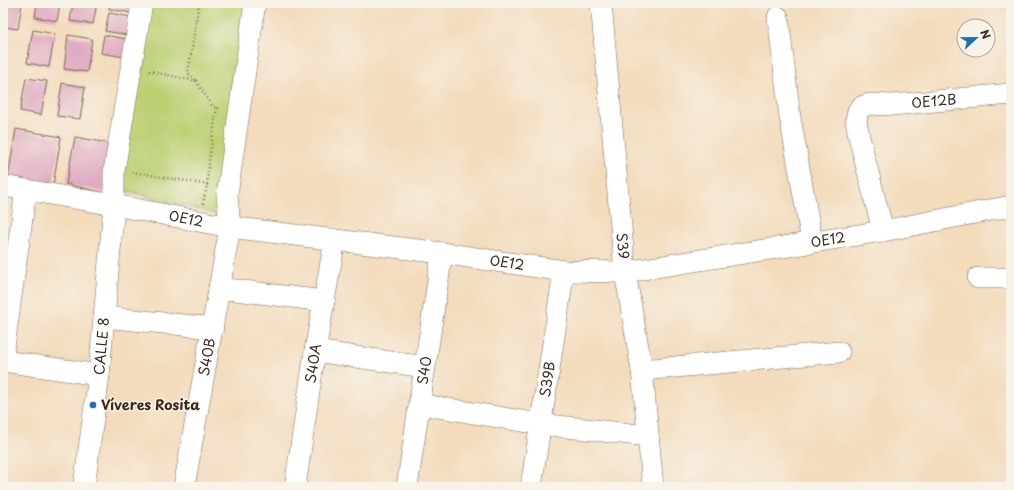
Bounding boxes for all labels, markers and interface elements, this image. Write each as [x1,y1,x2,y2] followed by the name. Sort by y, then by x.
[956,18,996,58] north arrow
[976,27,995,42] text: N
[910,88,957,113] street label: OE12B
[167,205,205,232] street label: OE12
[809,226,847,252] street label: OE12
[612,232,635,260] street label: S39
[488,249,526,275] street label: OE12
[88,316,114,376] street label: CALLE 8
[193,336,220,378] street label: S40B
[299,341,326,384] street label: S40A
[411,355,436,386] street label: S40
[534,360,560,399] street label: S39B
[101,394,200,415] place label: Víveres Rosita
[88,400,98,410] marker: Víveres Rosita

